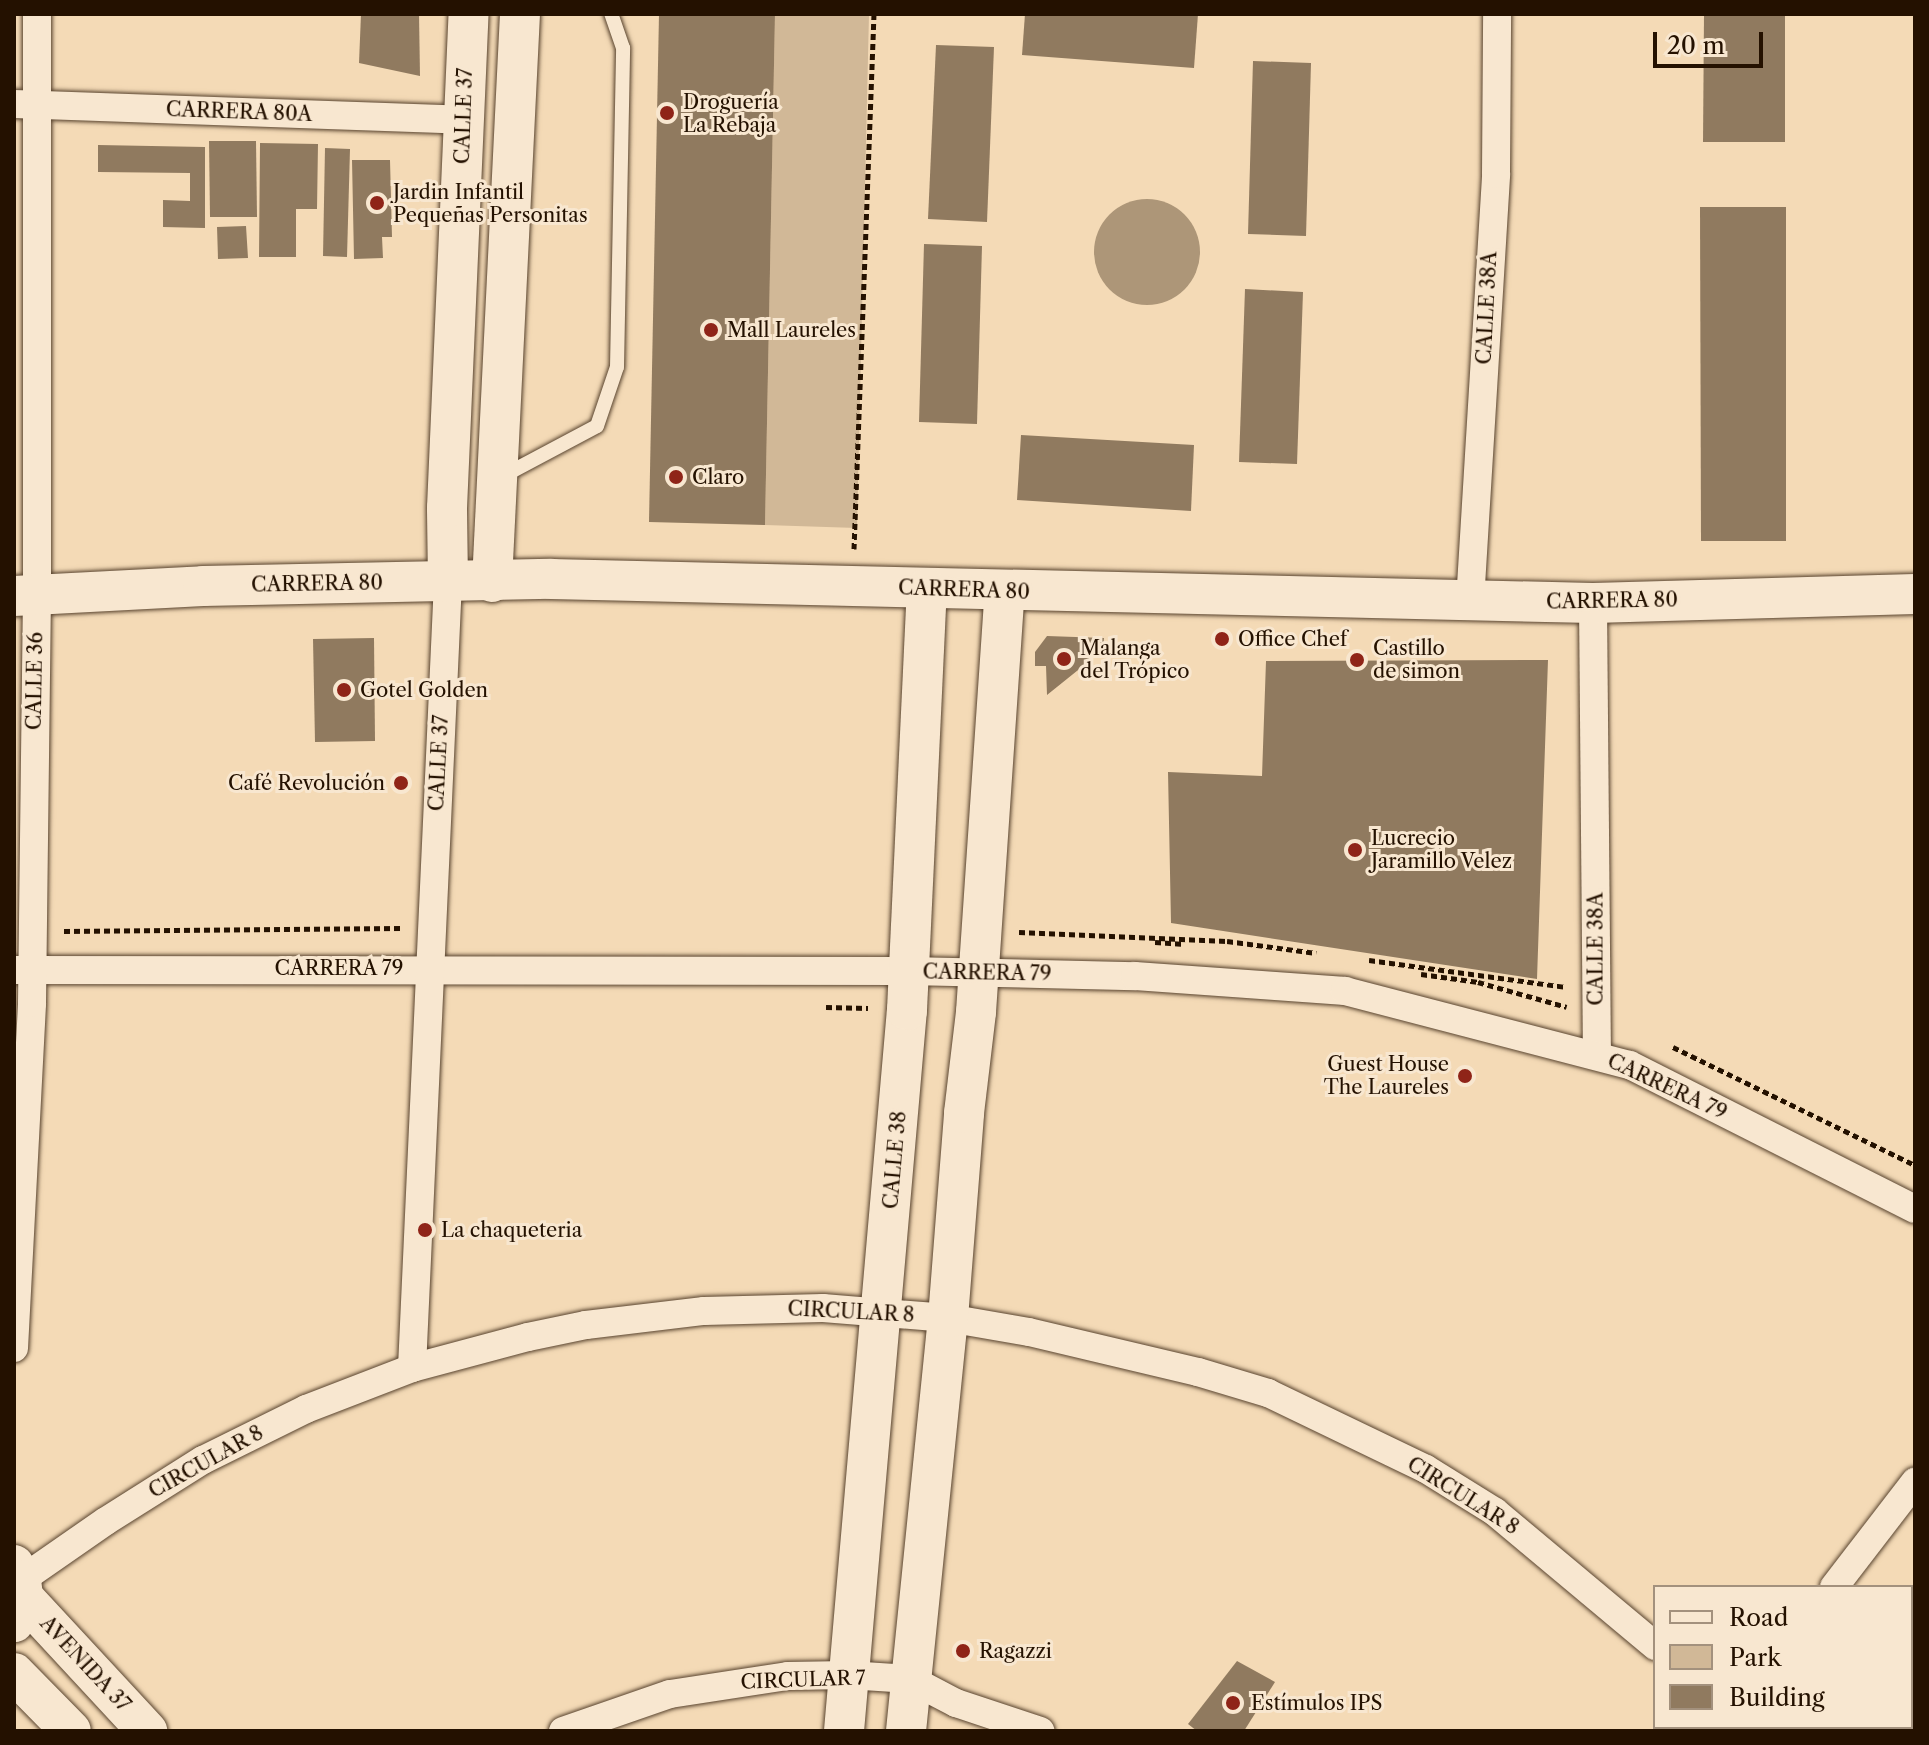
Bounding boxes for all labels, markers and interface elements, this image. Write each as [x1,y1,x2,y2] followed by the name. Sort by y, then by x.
[1657,16,1767,66] scale bar
[1667,31,1725,60] text: 20 m
[450,67,478,165] street label: CALLE 37
[683,90,779,137] place label: Droguería La Rebaja
[165,97,313,127] street label: CARRERA 80A
[658,104,676,122] marker: Droguería La Rebaja
[393,180,588,227] place label: Jardin Infantil Pequeñas Personitas
[368,194,386,212] marker: Jardin Infantil Pequeñas Personitas
[1472,251,1502,365] street label: CALLE 38A
[727,318,856,342] place label: Mall Laureles
[702,321,720,339] marker: Mall Laureles
[692,465,744,489] place label: Claro
[667,468,685,486] marker: Claro
[251,571,383,597] street label: CARRERA 80
[897,576,1031,604] street label: CARRERA 80
[1546,588,1678,614] street label: CARRERA 80
[1238,627,1347,651] place label: Office Chef
[1213,630,1231,648] marker: Office Chef
[22,632,48,730] street label: CALLE 36
[1080,636,1190,683] place label: Malanga del Trópico
[1373,636,1460,683] place label: Castillo de simon
[1055,650,1073,668] marker: Malanga del Trópico
[1348,651,1366,669] marker: Castillo de simon
[360,678,488,702] place label: Gotel Golden
[335,681,353,699] marker: Gotel Golden
[424,714,454,812] street label: CALLE 37
[228,771,385,795] place label: Café Revolución
[392,774,410,792] marker: Café Revolución
[1371,826,1513,873] place label: Lucrecio Jaramillo Velez
[1346,841,1364,859] marker: Lucrecio Jaramillo Velez
[1584,892,1608,1006] street label: CALLE 38A
[274,956,404,980] street label: CARRERA 79
[922,960,1052,986] street label: CARRERA 79
[1603,1049,1731,1125] street label: CARRERA 79
[1324,1052,1449,1099] place label: Guest House The Laureles
[1456,1067,1474,1085] marker: Guest House The Laureles
[879,1110,911,1210] street label: CALLE 38
[441,1218,582,1242] place label: La chaqueteria
[416,1221,434,1239] marker: La chaqueteria
[786,1297,916,1327] street label: CIRCULAR 8
[144,1420,268,1504] street label: CIRCULAR 8
[1402,1452,1524,1540] street label: CIRCULAR 8
[1653,1585,1913,1729] legend
[1729,1603,1788,1632] text: Road
[35,1611,135,1717] street label: AVENIDA 37
[979,1639,1052,1663] place label: Ragazzi
[954,1642,972,1660] marker: Ragazzi
[1729,1643,1781,1672] text: Park
[740,1666,866,1694] street label: CIRCULAR 7
[1729,1683,1825,1712] text: Building
[1251,1691,1382,1715] place label: Estímulos IPS
[1222,1692,1244,1714] marker: Estímulos IPS

